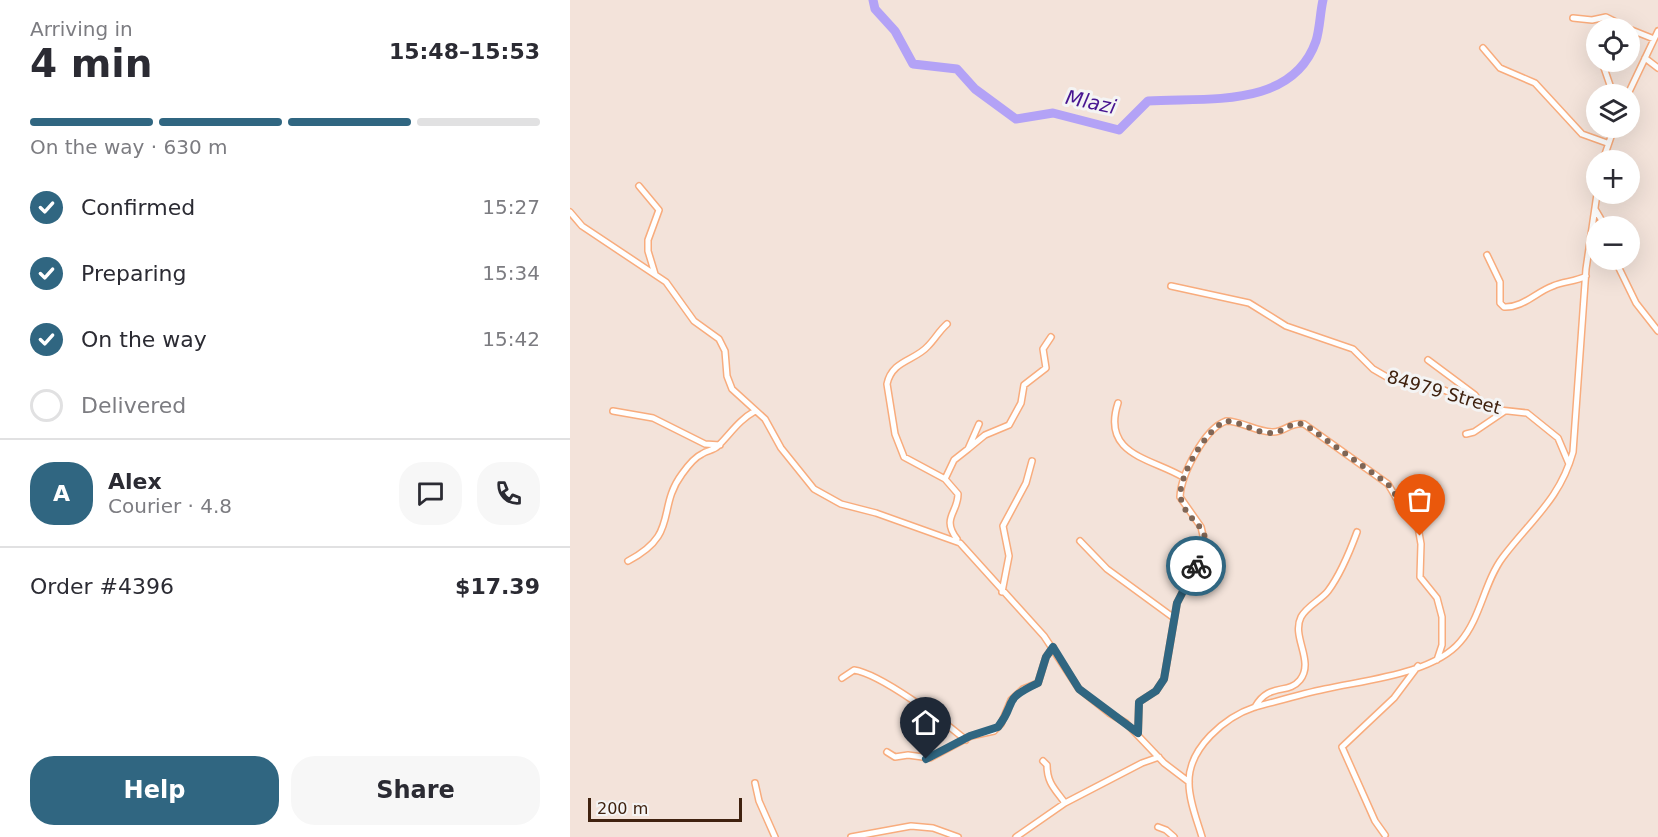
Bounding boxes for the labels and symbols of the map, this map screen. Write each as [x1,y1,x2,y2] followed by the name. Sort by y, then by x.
[1064,85,1119,119] water label: Mlazi
[1385,366,1503,418] street label: 84979 Street
[1394,474,1445,536] pin
[1166,536,1226,596] courier
[900,697,951,759] pin
[588,795,742,822] scale bar

